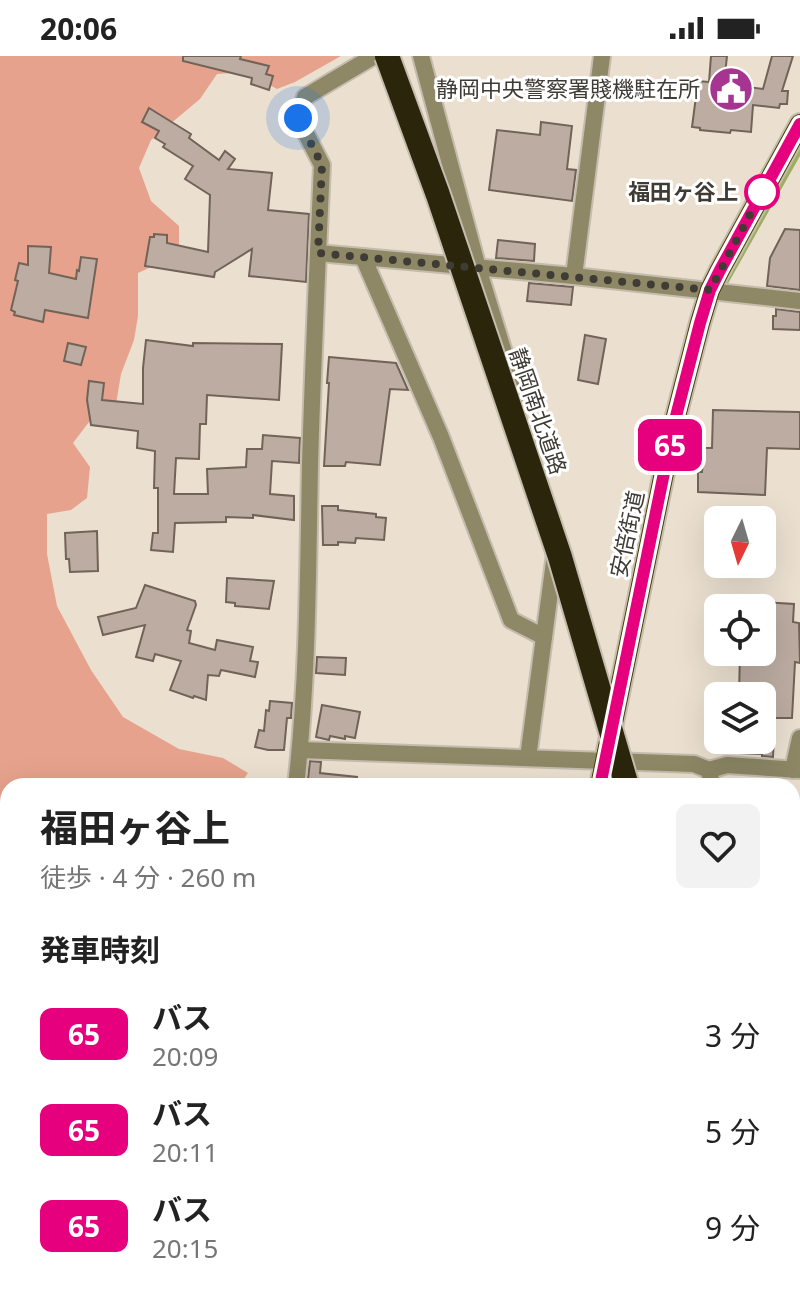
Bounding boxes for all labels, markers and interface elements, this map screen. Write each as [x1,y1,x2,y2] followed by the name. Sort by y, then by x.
[40,8,117,49] text: 20:06
[707,65,755,113] public building icon: 静岡中央警察署賤機駐在所
[436,73,700,103] place label: 静岡中央警察署賤機駐在所
[278,98,318,138] your location
[745,175,779,209] marker: 福田ヶ谷上
[628,176,738,206] place label: 福田ヶ谷上
[503,343,575,478] street label: 静岡南北道路
[634,419,706,471] line badge: 65
[654,426,686,464] text: 65
[602,488,650,580] street label: 安倍街道
[704,506,776,578] north arrow
[704,506,776,754] map controls
[704,594,776,666] button: locate
[704,682,776,754] button: layers
[40,801,230,853] text: 福田ヶ谷上
[676,804,760,888] button: heart
[40,859,256,895] text: 徒歩 · 4 分 · 260 m
[40,929,160,970] text: 発車時刻
[152,997,212,1038] text: バス
[68,1015,100,1053] text: 65
[705,1015,760,1056] text: 3 分
[152,1038,218,1074] text: 20:09
[152,1093,212,1134] text: バス
[68,1111,100,1149] text: 65
[705,1111,760,1152] text: 5 分
[152,1134,218,1170] text: 20:11
[152,1189,212,1230] text: バス
[68,1207,100,1245] text: 65
[705,1207,760,1248] text: 9 分
[152,1230,218,1266] text: 20:15

